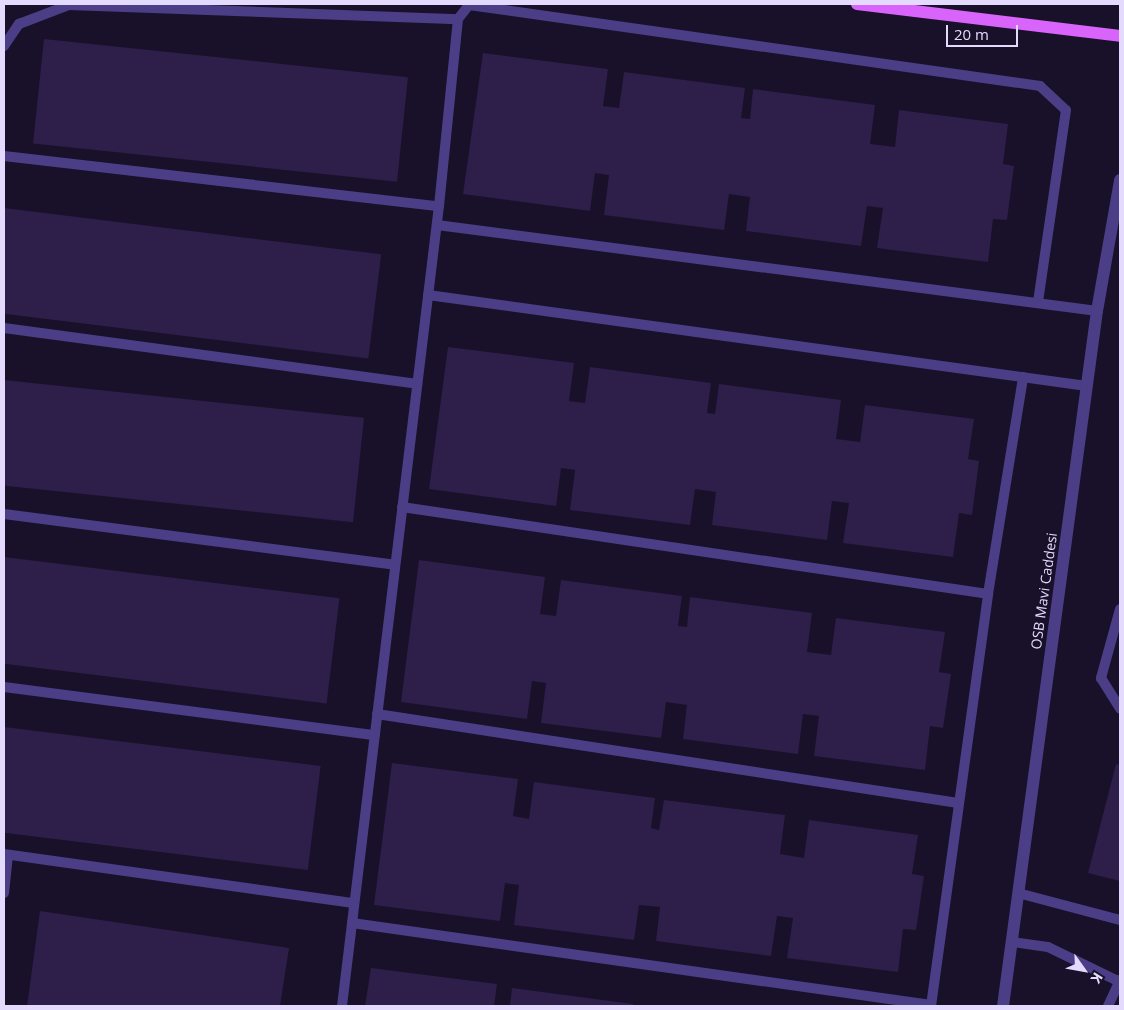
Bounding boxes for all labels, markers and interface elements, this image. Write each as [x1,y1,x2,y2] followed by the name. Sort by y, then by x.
[949,15,1022,47] scale bar
[954,24,989,44] text: 20 m
[1027,532,1061,650] street label: OSB Mavi Caddesi
[1059,945,1109,995] north arrow
[1087,969,1108,987] text: K

